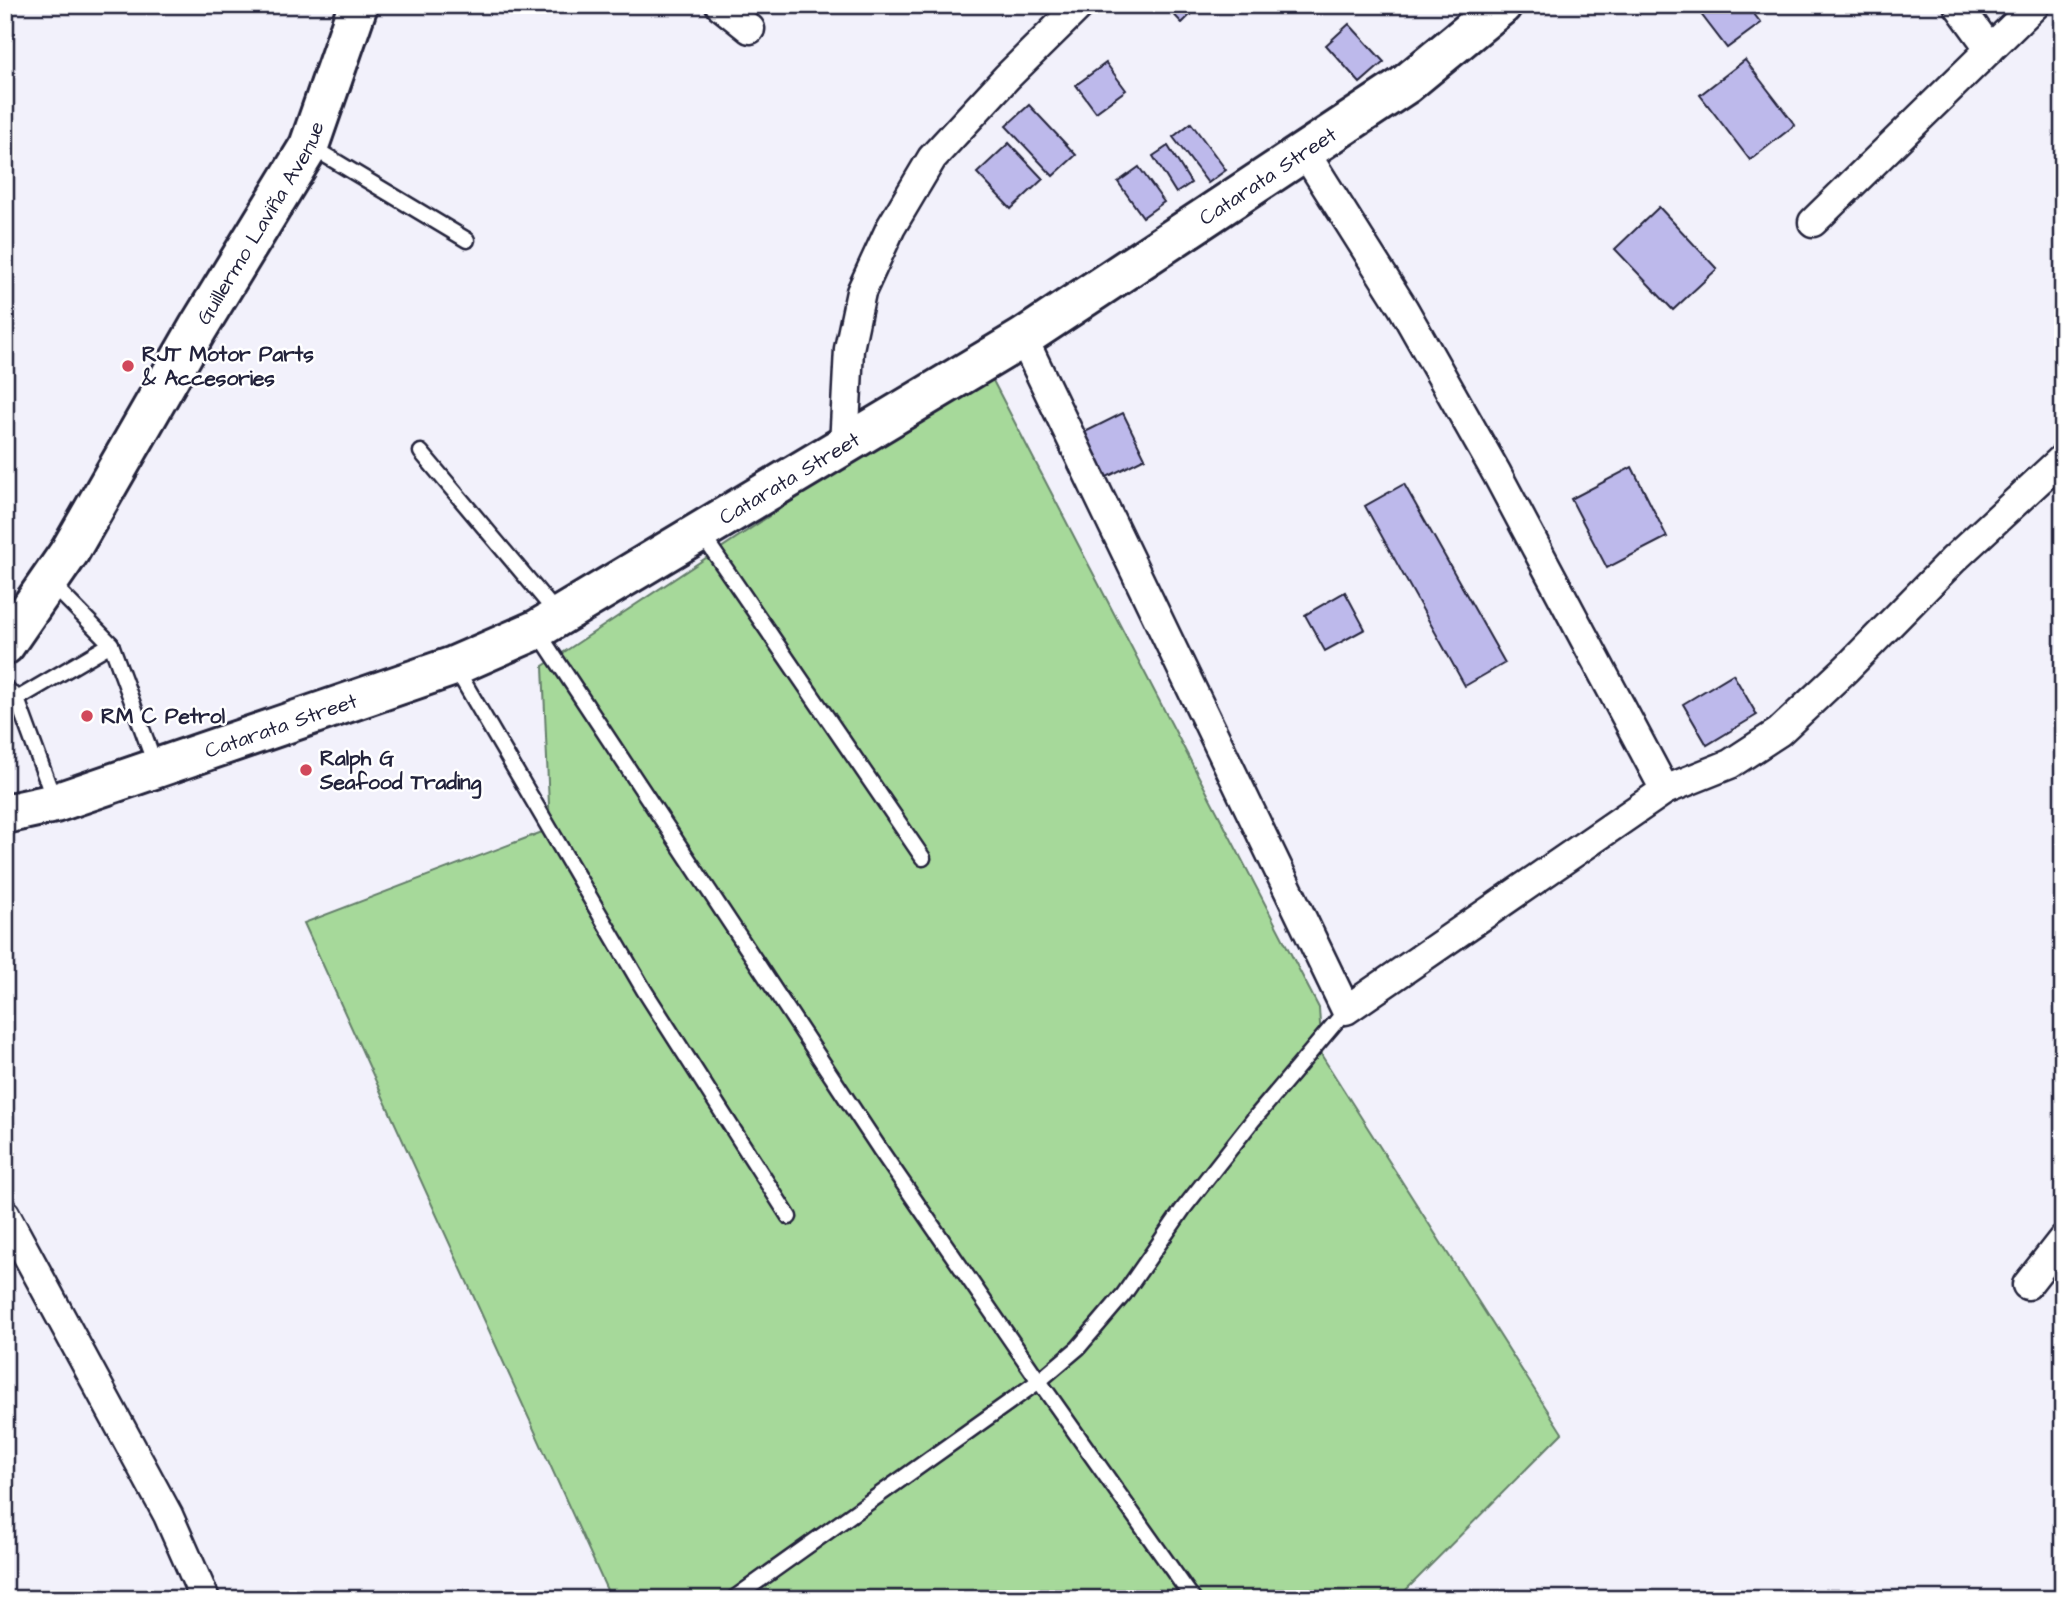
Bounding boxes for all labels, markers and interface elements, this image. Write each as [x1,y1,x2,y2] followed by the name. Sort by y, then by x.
[190,118,331,330] street label: Guillermo Laviña Avenue
[1194,120,1343,232] street label: Catarata Street
[141,340,314,393] place label: RJT Motor Parts & Accesories
[120,358,136,374] marker: RJT Motor Parts & Accesories
[714,425,866,532] street label: Catarata Street
[201,686,362,766] street label: Catarata Street
[101,702,226,731] place label: RM C Petrol
[79,708,95,724] marker: RM C Petrol
[319,744,482,799] place label: Ralph G Seafood Trading
[298,762,314,778] marker: Ralph G Seafood Trading

